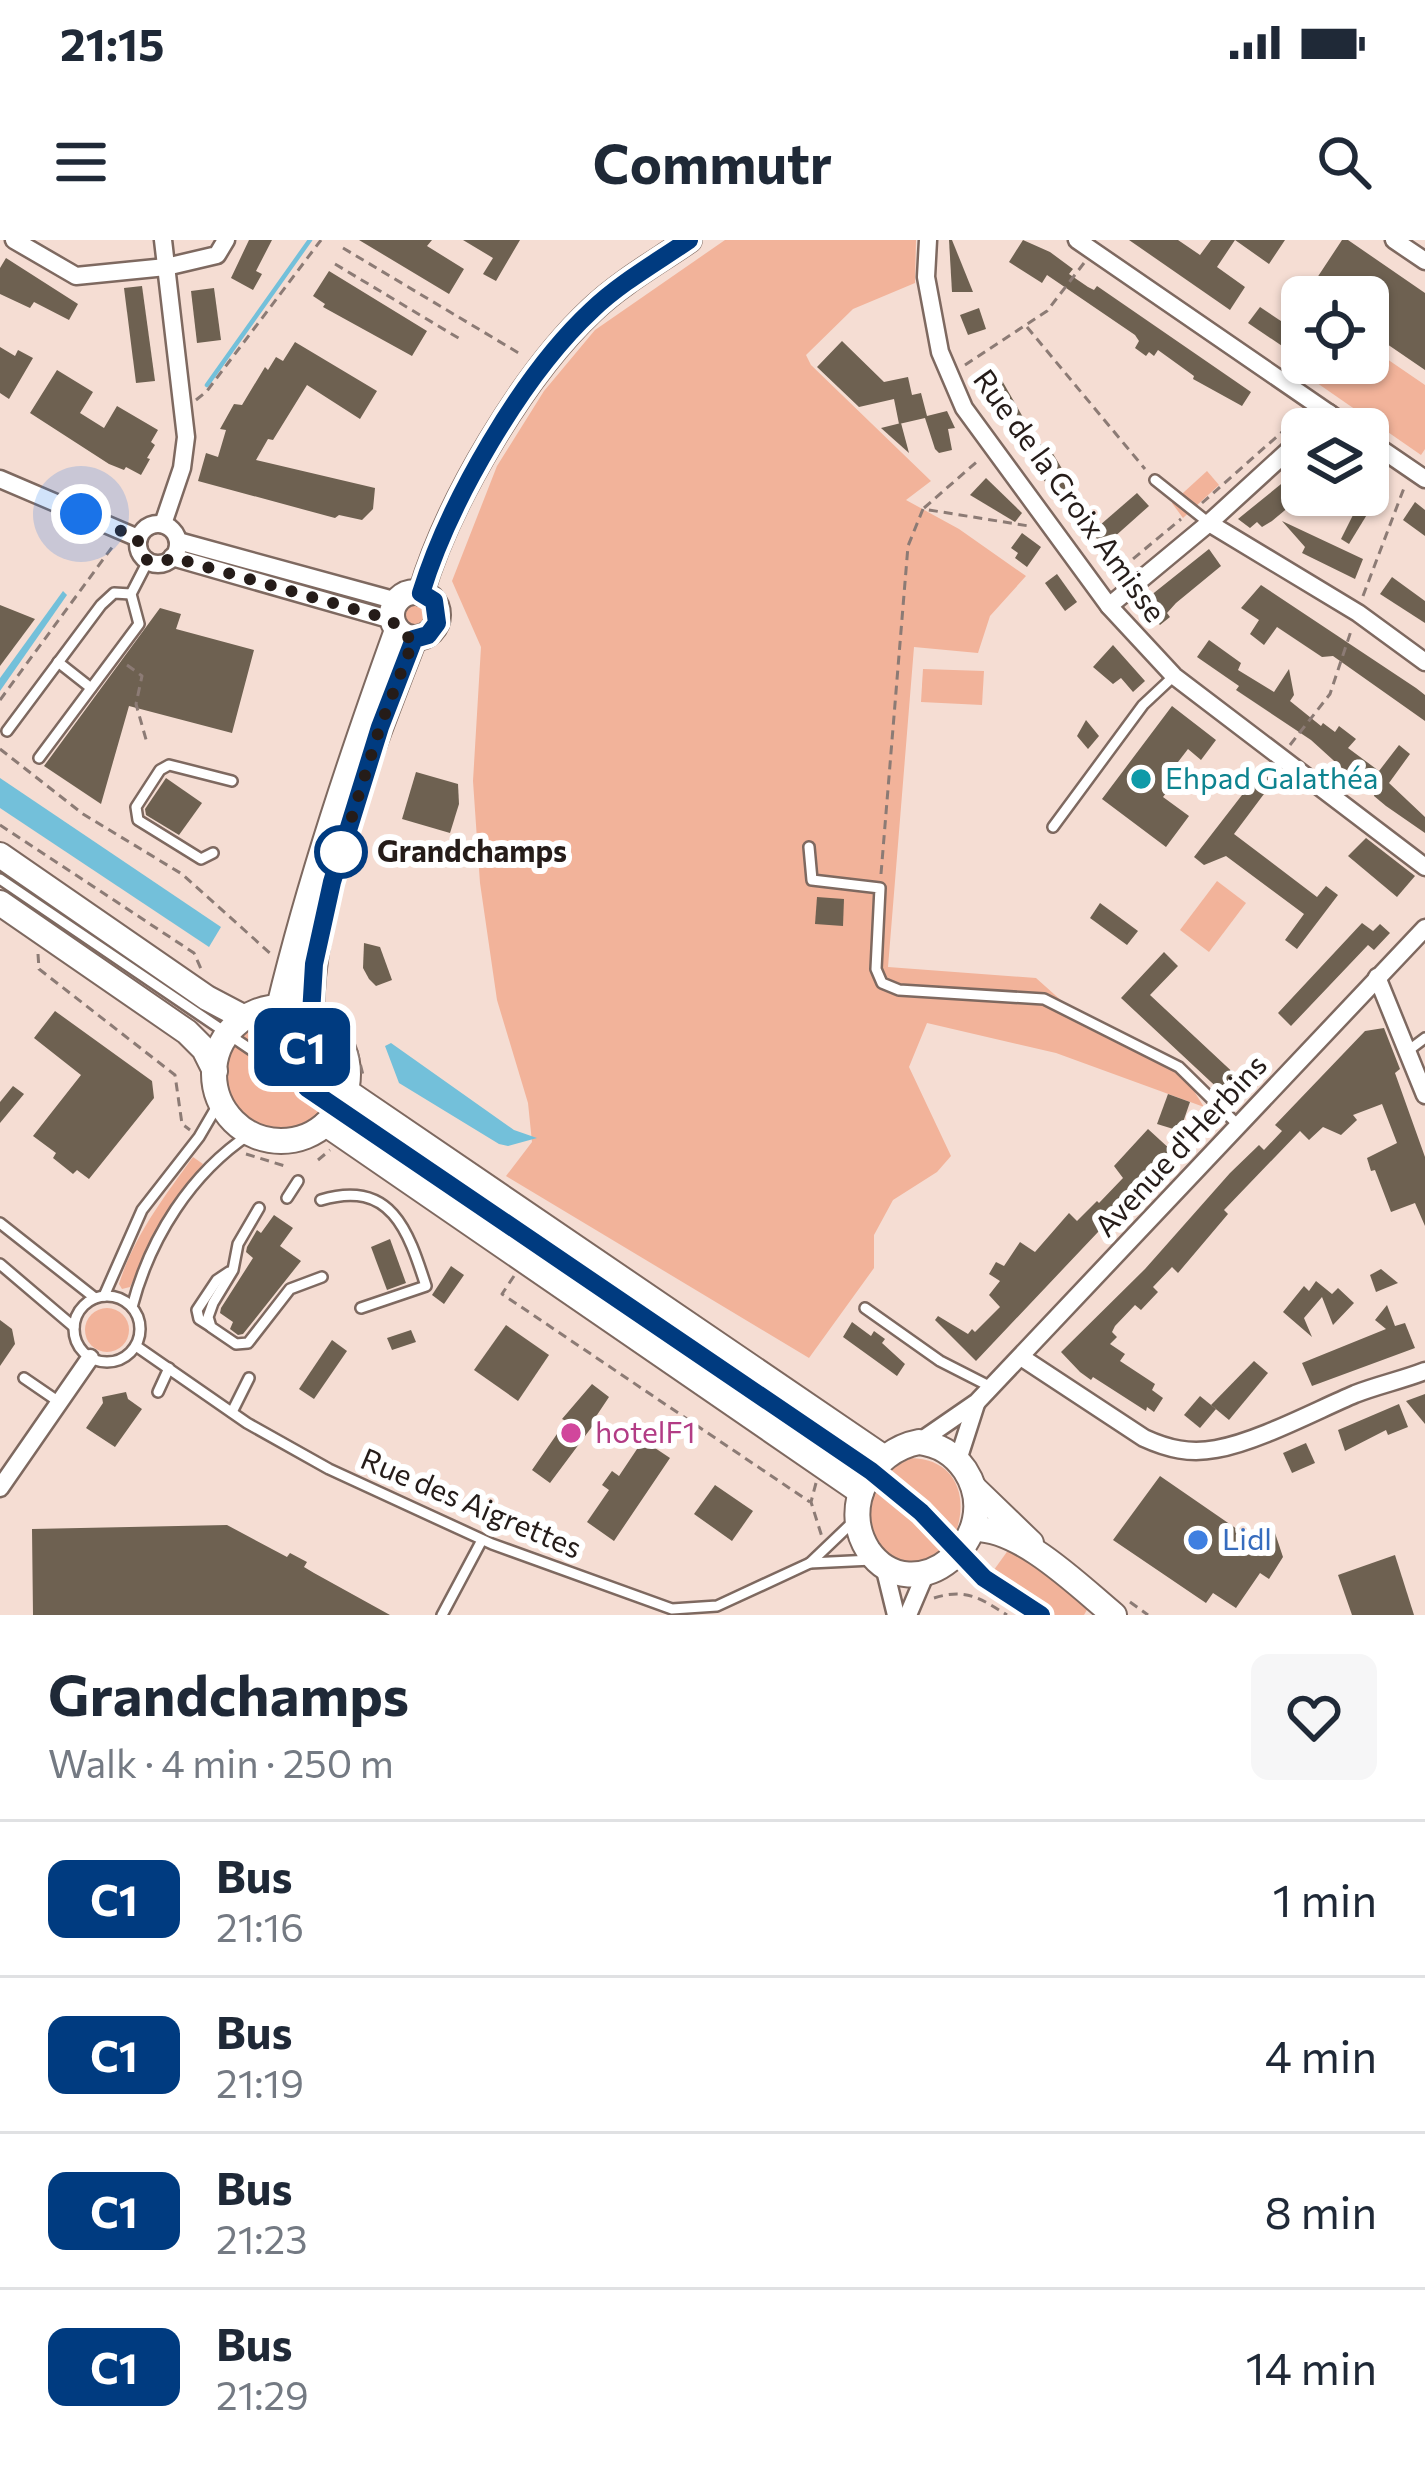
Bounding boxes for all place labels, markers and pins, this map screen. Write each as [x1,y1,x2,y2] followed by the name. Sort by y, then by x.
[1165,758,1379,795] place label: Ehpad Galathéa
[1128,766,1154,792] marker: Ehpad Galathéa
[316,827,366,877] marker: Grandchamps
[377,831,567,868] place label: Grandchamps
[595,1412,695,1449] place label: hotelF1
[558,1420,584,1446] marker: hotelF1
[1222,1519,1272,1556] place label: Lidl
[1185,1527,1211,1553] marker: Lidl

